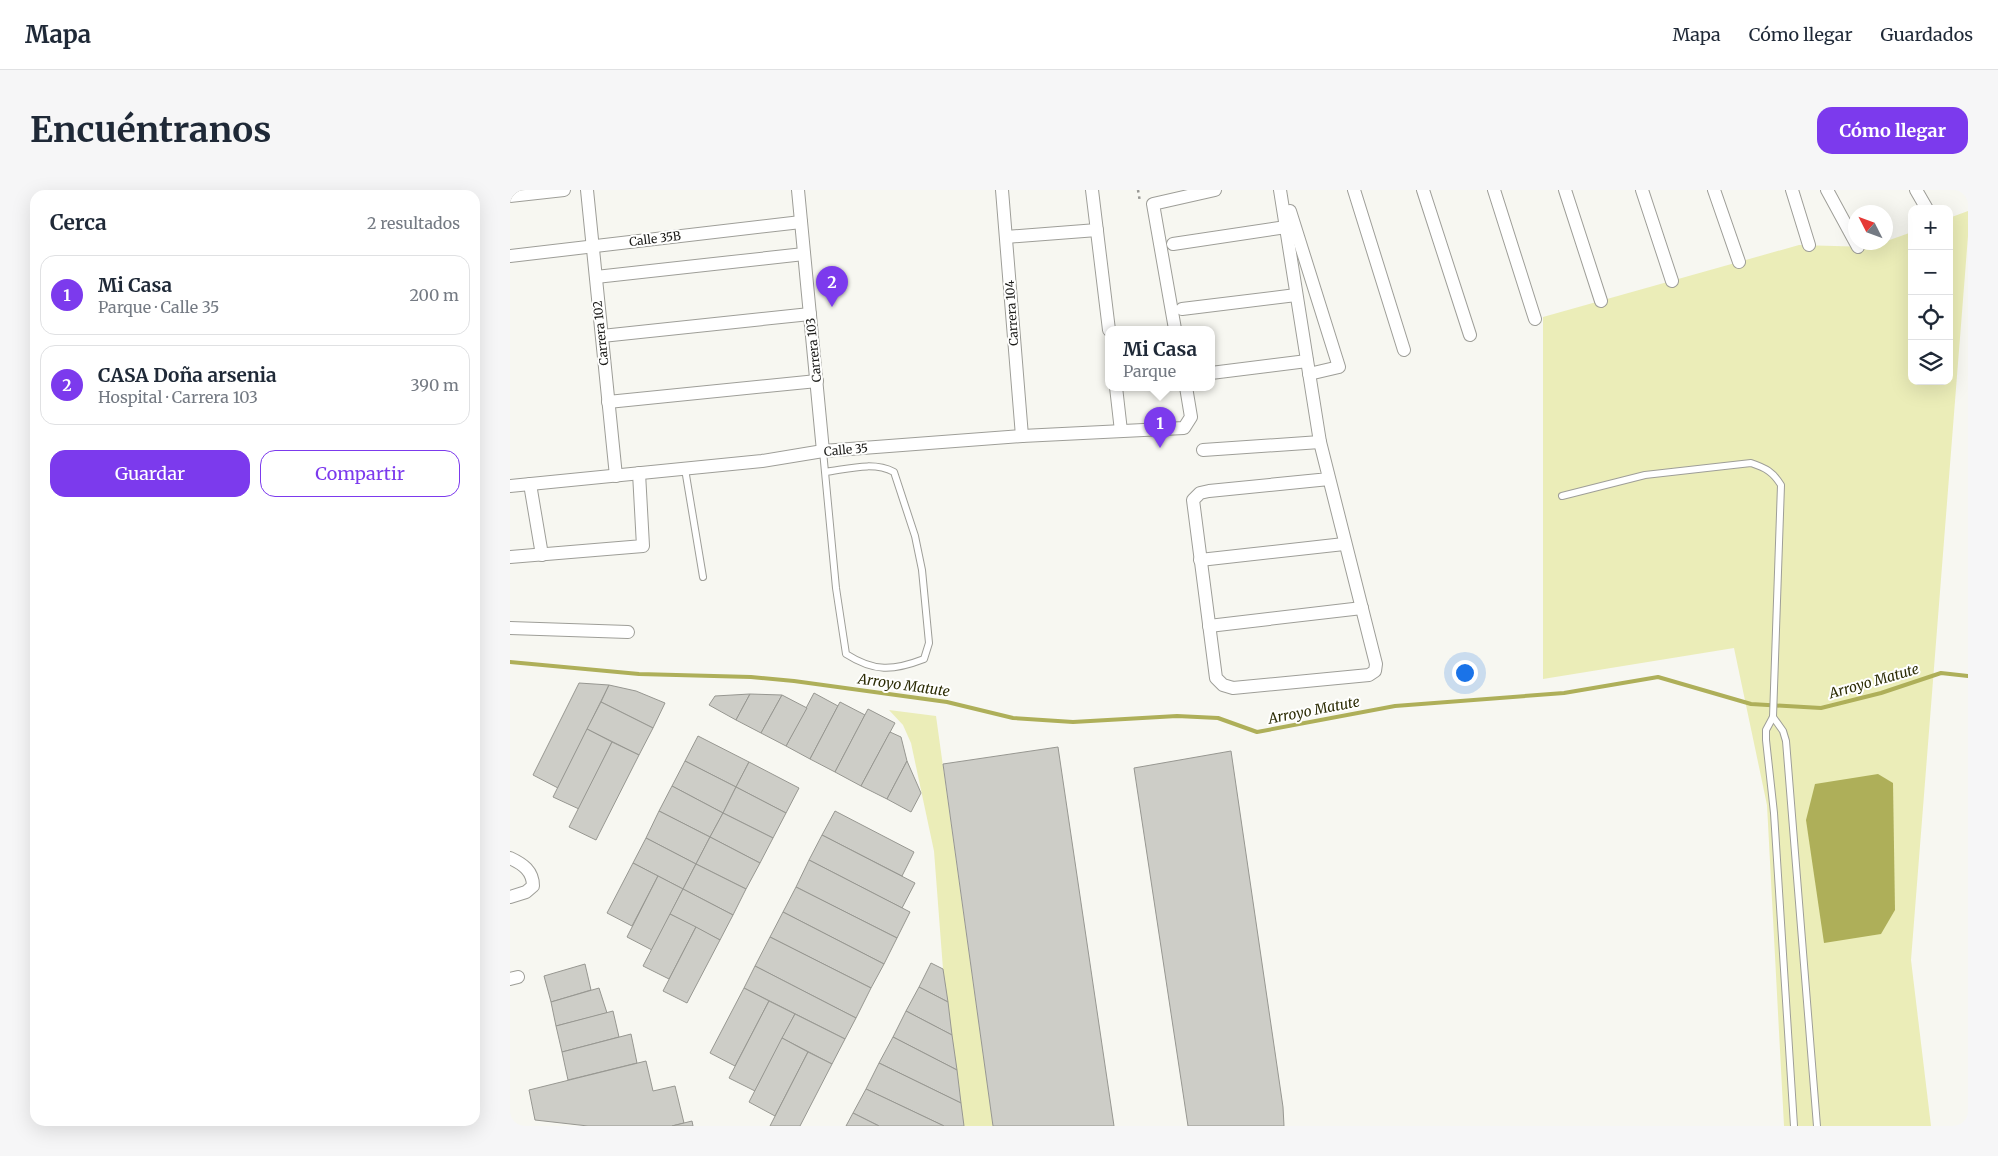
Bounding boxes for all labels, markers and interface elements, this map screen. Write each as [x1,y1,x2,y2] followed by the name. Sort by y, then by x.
[25,19,91,50] text: Mapa
[1672,23,1721,46] text: Mapa
[1749,23,1852,46] text: Cómo llegar
[1880,23,1973,46] text: Guardados
[1817,107,1968,154] button: Cómo llegar
[30,108,271,152] text: Encuéntranos
[1848,205,1893,250] north arrow
[1908,205,1953,385] map controls
[1908,205,1953,250] button: +
[50,209,107,236] text: Cerca
[367,213,460,233] text: 2 resultados
[628,228,682,249] street label: Calle 35B
[1908,250,1953,295] button: −
[816,266,848,307] pin: 2
[98,273,172,297] text: Mi Casa
[1002,279,1021,346] street label: Carrera 104
[63,285,71,305] text: 1
[409,285,459,305] text: 200 m
[1908,295,1953,340] button: locate
[98,297,219,317] text: Parque · Calle 35
[590,300,611,366] street label: Carrera 102
[803,317,824,383] street label: Carrera 103
[1105,326,1215,391] popup
[1123,337,1197,361] text: Mi Casa
[1908,340,1953,385] button: layers
[1123,361,1176,381] text: Parque
[98,363,277,387] text: CASA Doña arsenia
[62,375,72,395] text: 2
[411,375,459,395] text: 390 m
[98,387,258,407] text: Hospital · Carrera 103
[1144,407,1176,448] pin: 1
[823,440,869,459] street label: Calle 35
[50,450,250,497] button: Guardar
[260,450,460,497] button: Compartir
[1452,660,1478,686] your location
[1826,660,1921,703] water label: Arroyo Matute
[856,669,951,700] water label: Arroyo Matute
[1266,692,1361,728] water label: Arroyo Matute

